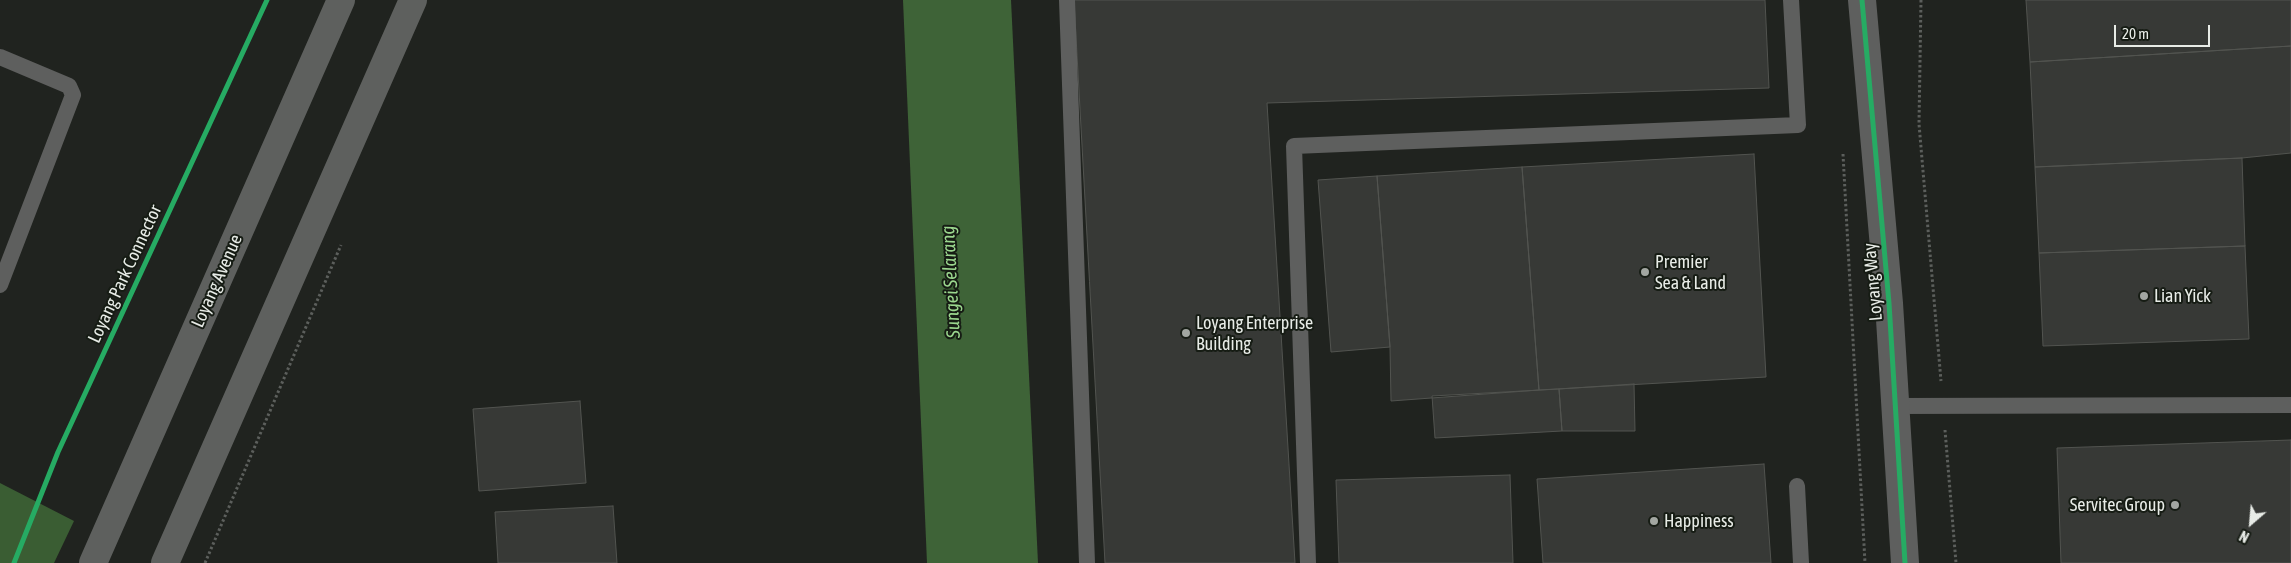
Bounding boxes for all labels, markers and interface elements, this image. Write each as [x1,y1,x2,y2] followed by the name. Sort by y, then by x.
[2116,15,2212,47] scale bar
[2122,25,2149,42] text: 20 m
[84,202,166,346] street label: Loyang Park Connector
[937,225,965,339] water label: Sungei Selarang
[187,231,247,331] street label: Loyang Avenue
[1859,242,1887,322] street label: Loyang Way
[1655,251,1726,294] place label: Premier Sea & Land
[1639,266,1651,278] marker: Premier Sea & Land
[2154,285,2211,307] place label: Lian Yick
[2138,290,2150,302] marker: Lian Yick
[1196,312,1313,354] place label: Loyang Enterprise Building
[1180,327,1192,339] marker: Loyang Enterprise Building
[2070,494,2165,516] place label: Servitec Group
[2226,498,2276,548] north arrow
[2169,499,2181,511] marker: Servitec Group
[1664,510,1734,532] place label: Happiness
[1648,515,1660,527] marker: Happiness
[2237,527,2252,545] text: N

